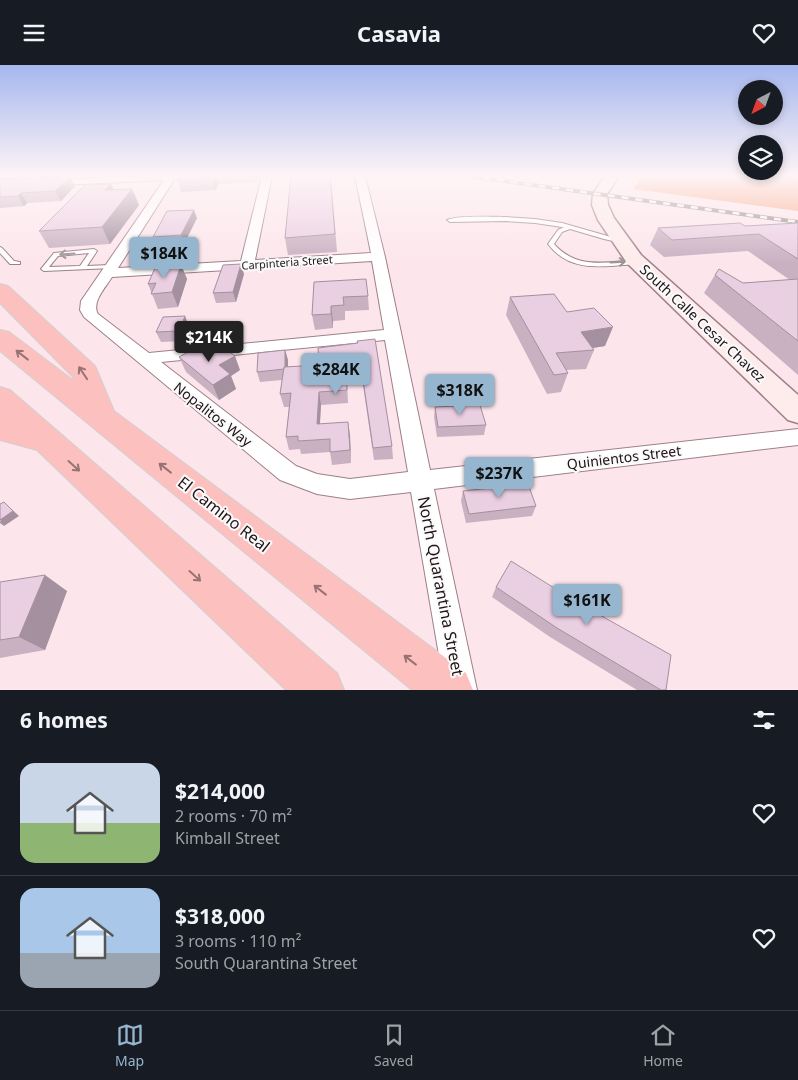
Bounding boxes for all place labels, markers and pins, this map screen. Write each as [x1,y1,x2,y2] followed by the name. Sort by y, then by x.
[129,237,199,279] pin: $184K
[174,321,244,363] pin: $214K
[301,353,371,395] pin: $284K
[425,373,495,416] pin: $318K
[464,457,534,499] pin: $237K
[552,583,622,626] pin: $161K

